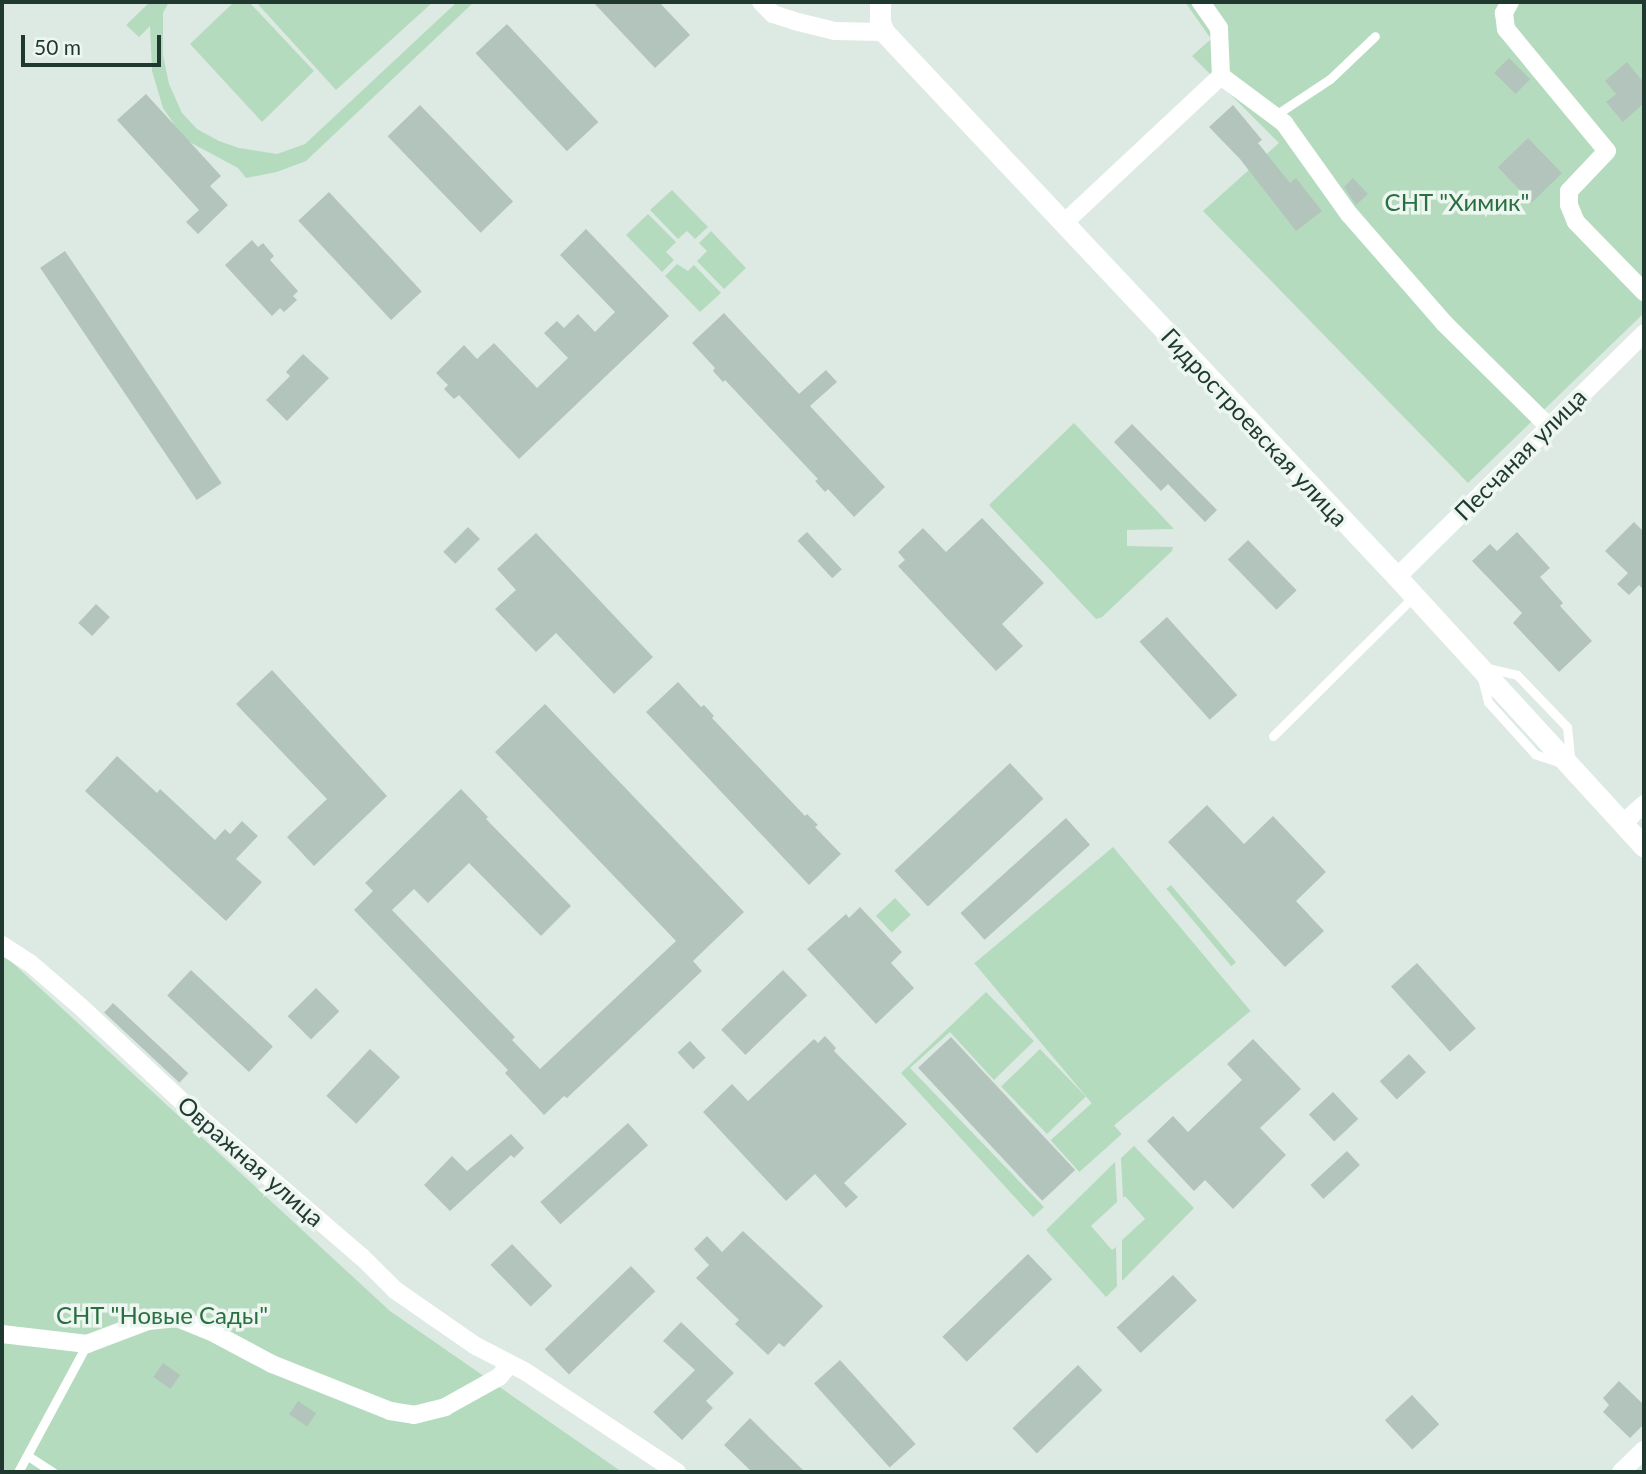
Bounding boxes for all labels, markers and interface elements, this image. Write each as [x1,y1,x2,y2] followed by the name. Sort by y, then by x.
[24,21,164,65] scale bar
[34,34,81,59] text: 50 m
[1385,188,1529,216] park label: СНТ "Химик"
[1156,322,1354,532] street label: Гидростроевская улица
[1448,382,1592,526] street label: Песчаная улица
[172,1090,330,1232] street label: Овражная улица
[56,1301,268,1329] park label: СНТ "Новые Сады"

